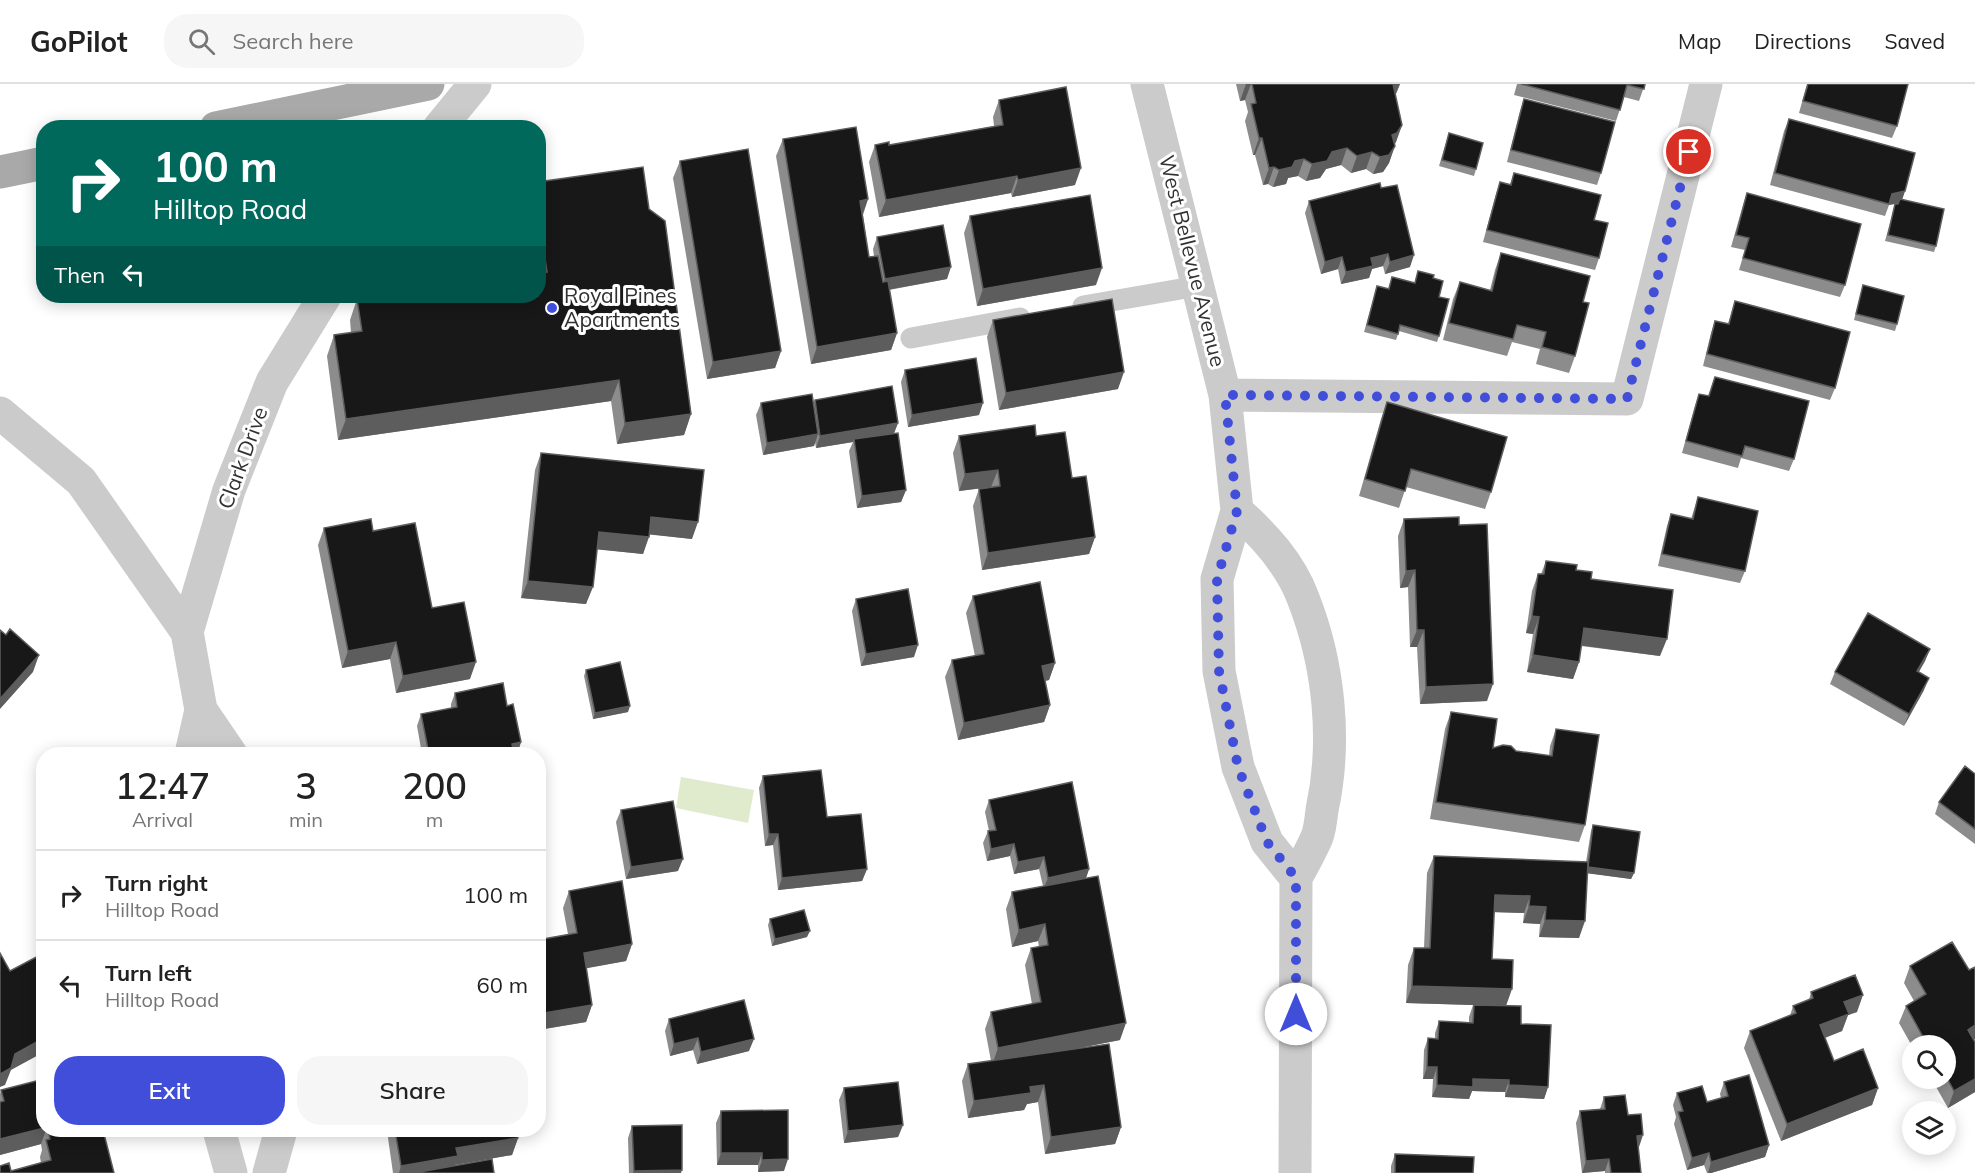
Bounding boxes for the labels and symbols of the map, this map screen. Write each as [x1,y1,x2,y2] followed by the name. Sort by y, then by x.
[1663,126,1714,177] pin
[1154,152,1232,369] street label: West Bellevue Avenue
[564,282,680,332] place label: Royal Pines Apartments
[545,301,559,315] marker: Royal Pines Apartments
[212,403,273,512] street label: Clark Drive
[1264,982,1328,1046] position arrow

